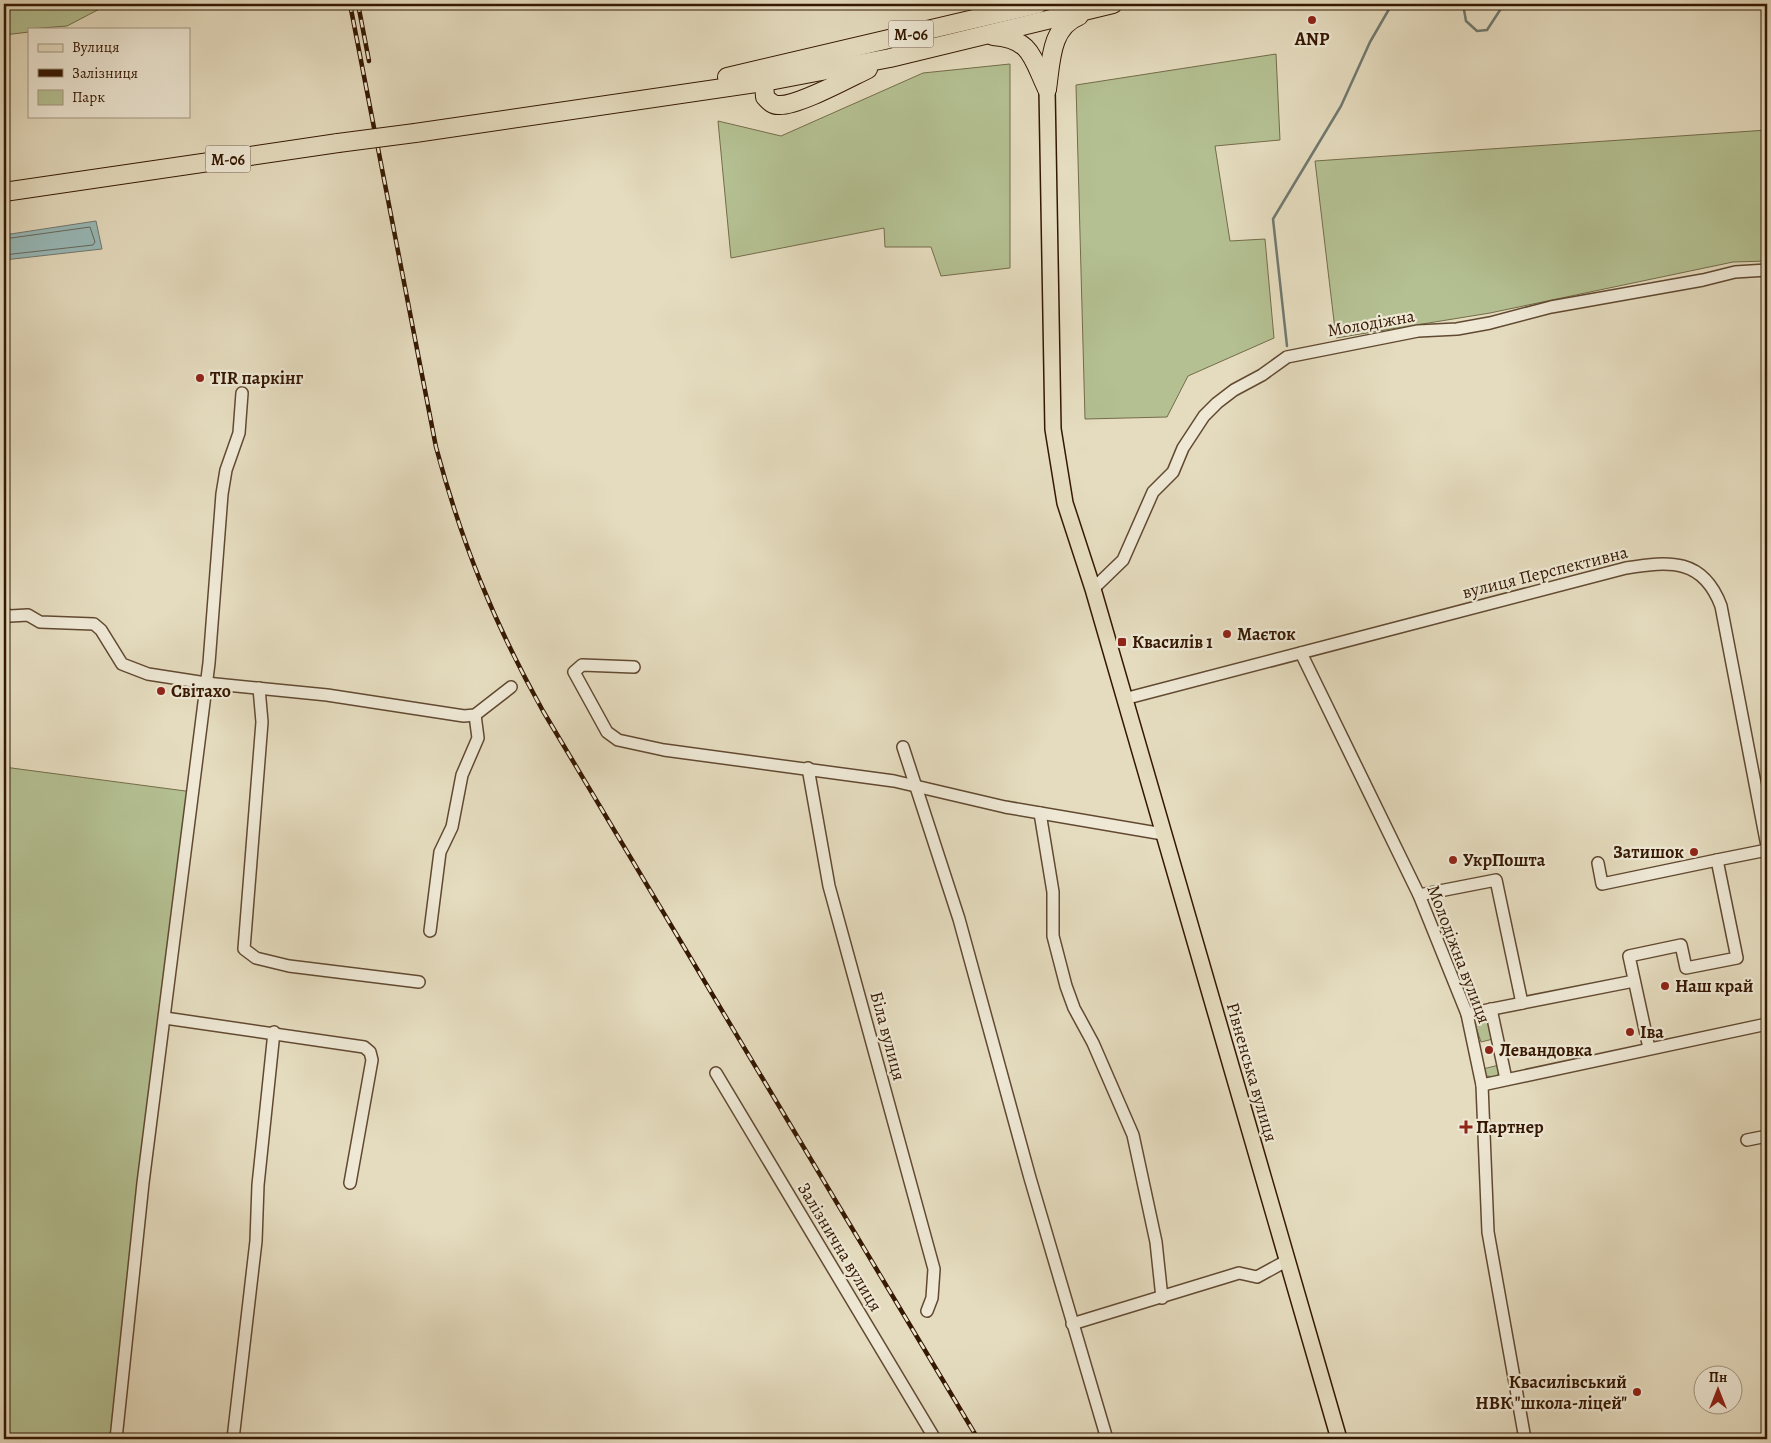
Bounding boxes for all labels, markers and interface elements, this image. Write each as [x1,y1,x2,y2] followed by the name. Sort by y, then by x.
[1306,14,1318,26] marker: ANP
[888,20,934,48] road number: М-06
[1294,27,1330,51] place label: ANP
[28,28,190,118] legend
[72,37,119,57] text: Вулиця
[72,63,138,83] text: Залізниця
[72,87,105,107] text: Парк
[206,146,250,172] road number: М-06
[1325,303,1417,342] street label: Молодіжна
[210,366,304,390] place label: TIR паркінг
[194,372,206,384] marker: TIR паркінг
[1460,540,1631,604] street label: вулиця Перспективна
[1237,622,1296,646] place label: Маєток
[1221,628,1233,640] marker: Маєток
[1132,630,1213,654] place label: Квасилів 1
[1116,636,1128,648] marker: Квасилів 1
[171,679,231,703] place label: Світахо
[155,685,167,697] marker: Світахо
[1613,840,1684,864] place label: Затишок
[1688,846,1700,858] marker: Затишок
[1463,848,1546,872] place label: УкрПошта
[1447,854,1459,866] marker: УкрПошта
[1422,881,1496,1027] street label: Молодіжна вулиця
[1675,974,1754,998] place label: Наш край
[1659,980,1671,992] marker: Наш край
[865,989,911,1083] street label: Біла вулиця
[1221,1000,1283,1144] street label: Рівненська вулиця
[1640,1020,1664,1044] place label: Іва
[1624,1026,1636,1038] marker: Іва
[1499,1038,1593,1062] place label: Левандовка
[1483,1044,1495,1056] marker: Левандовка
[1476,1115,1544,1139] place label: Партнер
[1460,1121,1472,1133] marker: Партнер
[792,1178,888,1316] street label: Залізнична вулиця
[1694,1366,1744,1416] north arrow
[1709,1368,1727,1387] text: Пн
[1475,1370,1627,1415] place label: Квасилівський НВК "школа-ліцей"
[1631,1386,1643,1398] marker: Квасилівський НВК "школа-ліцей"

